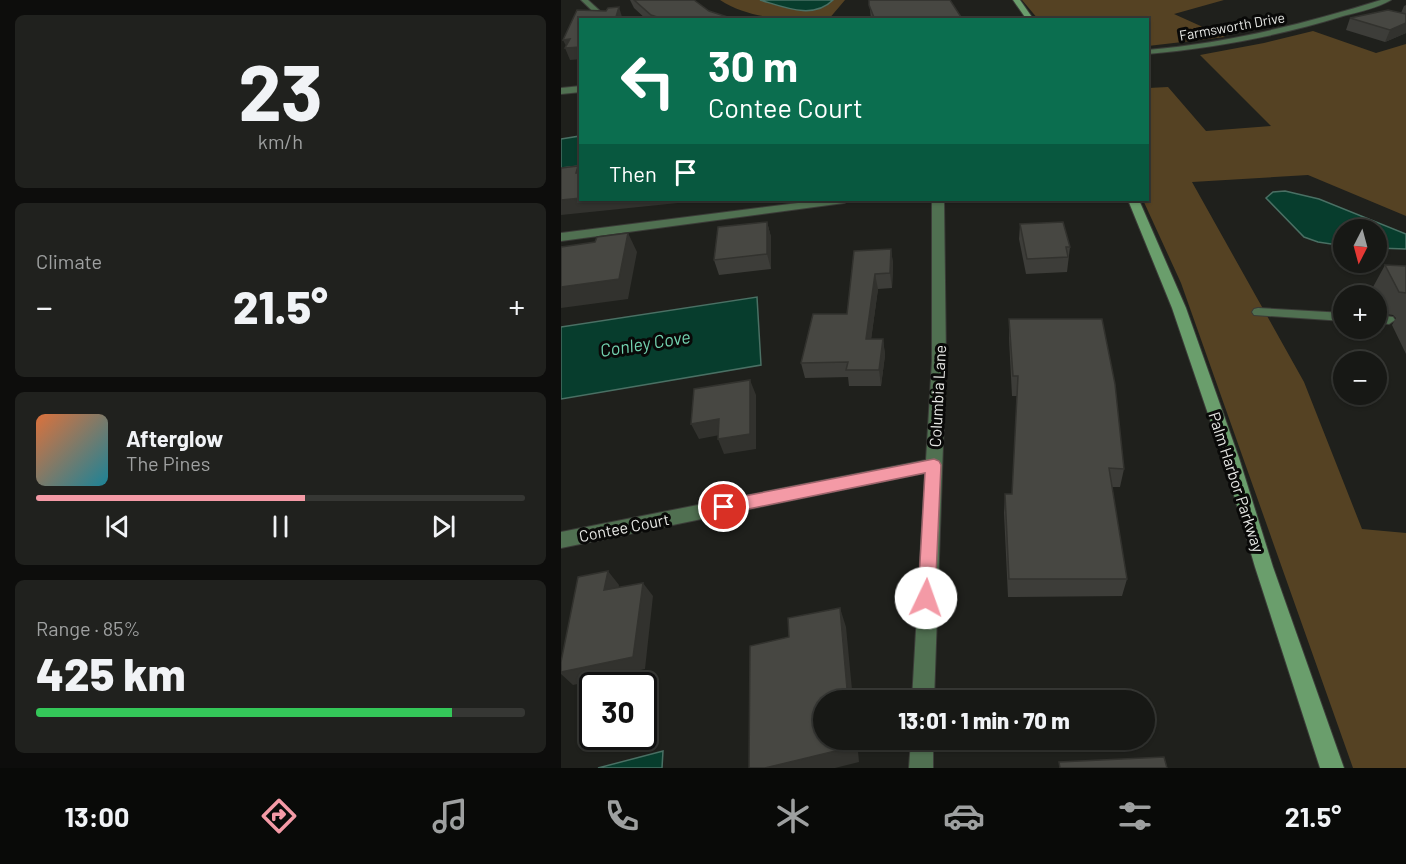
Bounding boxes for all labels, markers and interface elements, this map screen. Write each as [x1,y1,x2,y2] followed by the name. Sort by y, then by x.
[1178,8,1286,44] street label: Farmsworth Drive
[708,40,798,90] text: 30 m
[609,42,687,120] icon: left
[238,43,323,137] text: 23
[708,91,863,123] text: Contee Court
[258,129,303,153] text: km/h
[669,156,702,189] icon: arrive
[609,160,657,186] text: Then
[1333,219,1387,273] north arrow
[1333,219,1387,405] map controls
[36,249,102,273] text: Climate
[233,279,328,333] text: 21.5°
[1333,285,1387,339] button: +
[36,286,53,326] text: −
[509,286,525,326] text: +
[598,325,692,361] water label: Conley Cove
[925,344,949,448] street label: Columbia Lane
[1333,351,1387,405] button: −
[1205,409,1269,555] street label: Palm Harbor Parkway
[126,425,223,451] text: Afterglow
[126,451,210,475] text: The Pines
[698,481,749,532] pin
[707,490,740,523] icon: arrive
[577,509,671,545] street label: Contee Court
[101,510,134,543] icon: previous
[264,510,297,543] icon: pause
[427,510,460,543] icon: next
[894,566,958,630] position arrow
[36,616,140,640] text: Range · 85%
[36,646,186,700] text: 425 km
[579,672,657,750] speed limit sign: 30
[898,707,1070,733] text: 13:01 · 1 min · 70 m
[258,795,300,837] icon: directions
[429,795,471,837] icon: music
[601,795,643,837] icon: phone
[772,795,814,837] icon: climate
[943,795,985,837] icon: car
[1114,795,1156,837] icon: filters
[65,800,129,832] text: 13:00
[1285,800,1341,832] text: 21.5°

